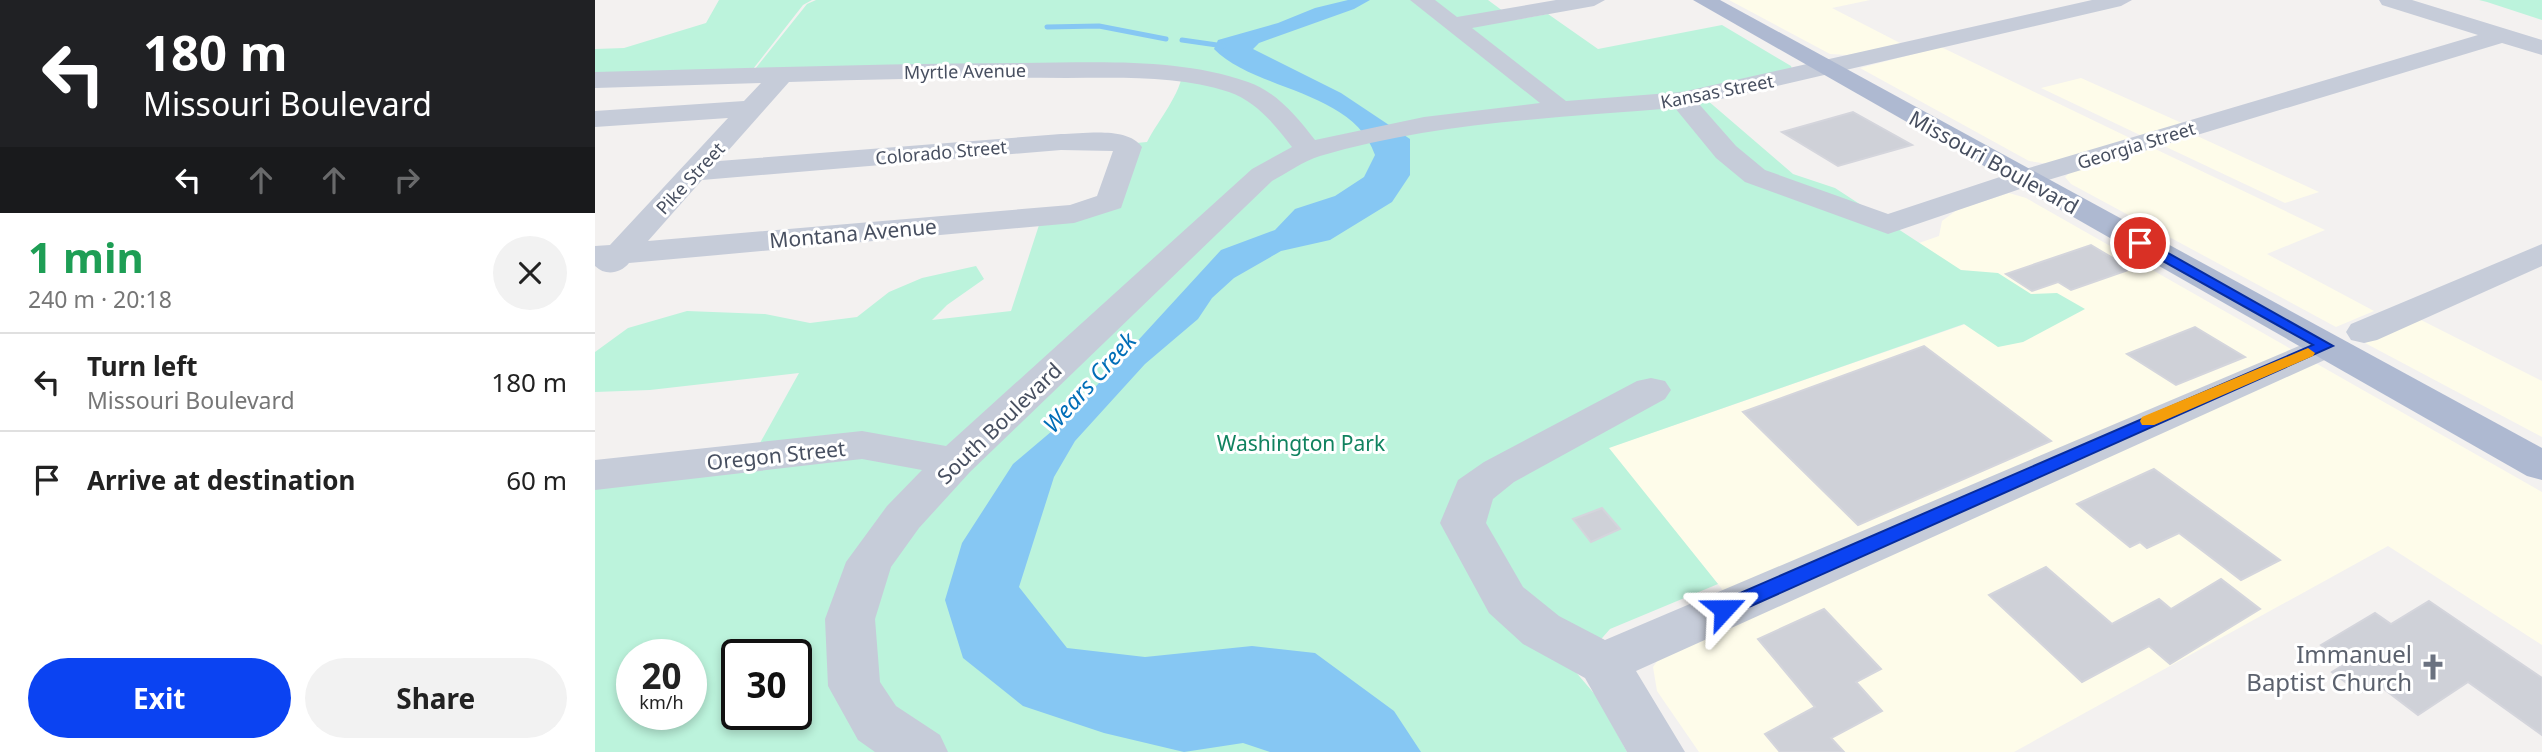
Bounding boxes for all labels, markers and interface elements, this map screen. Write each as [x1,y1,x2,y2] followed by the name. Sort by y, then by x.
[143,19,288,85] text: 180 m
[28,28,119,119] icon: left
[904,58,1026,84] street label: Myrtle Avenue
[1658,68,1776,114] street label: Kansas Street
[143,82,432,125] text: Missouri Boulevard
[1904,104,2084,220] street label: Missouri Boulevard
[2074,116,2198,174] street label: Georgia Street
[874,134,1008,170] street label: Colorado Street
[650,136,730,219] street label: Pike Street
[169,161,207,199] icon: left
[242,161,280,199] icon: ahead
[315,161,353,199] icon: ahead
[388,161,426,199] icon: right
[768,212,938,254] street label: Montana Avenue
[2110,213,2170,273] pin
[2121,224,2159,262] icon: arrive
[28,228,144,285] text: 1 min
[493,236,567,310] button: close
[28,283,172,315] text: 240 m · 20:18
[1035,324,1144,439] water label: Wears Creek
[87,348,198,384] text: Turn left
[931,356,1067,490] street label: South Boulevard
[28,363,66,401] icon: left
[491,364,567,400] text: 180 m
[87,384,295,416] text: Missouri Boulevard
[1217,429,1386,457] park label: Washington Park
[705,434,847,476] street label: Oregon Street
[28,461,66,499] icon: arrive
[87,462,356,498] text: Arrive at destination
[506,462,567,498] text: 60 m
[1687,572,1761,646] position arrow
[2246,637,2412,698] place label: Immanuel Baptist Church
[721,639,812,730] speed limit sign: 30
[641,652,682,699] text: 20
[2418,652,2448,682] church icon: Immanuel Baptist Church
[28,658,291,738] button: Exit
[305,658,567,738] button: Share
[639,690,684,714] text: km/h

